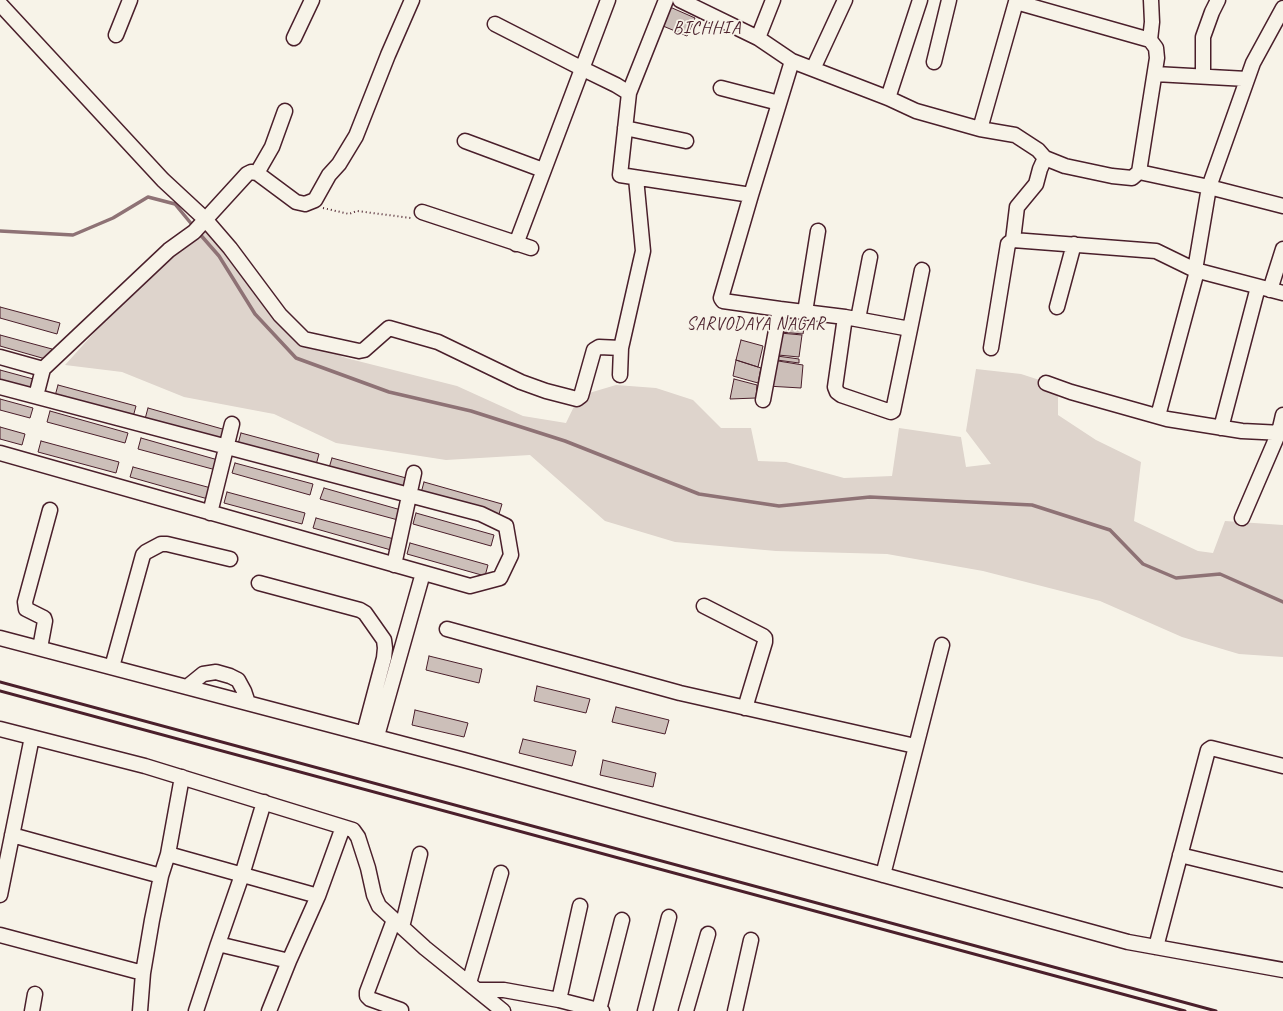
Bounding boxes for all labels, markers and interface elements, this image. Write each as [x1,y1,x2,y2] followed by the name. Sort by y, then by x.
[673,17,741,39] district label: BICHHIA
[687,315,825,335] district label: SARVODAYA NAGAR

